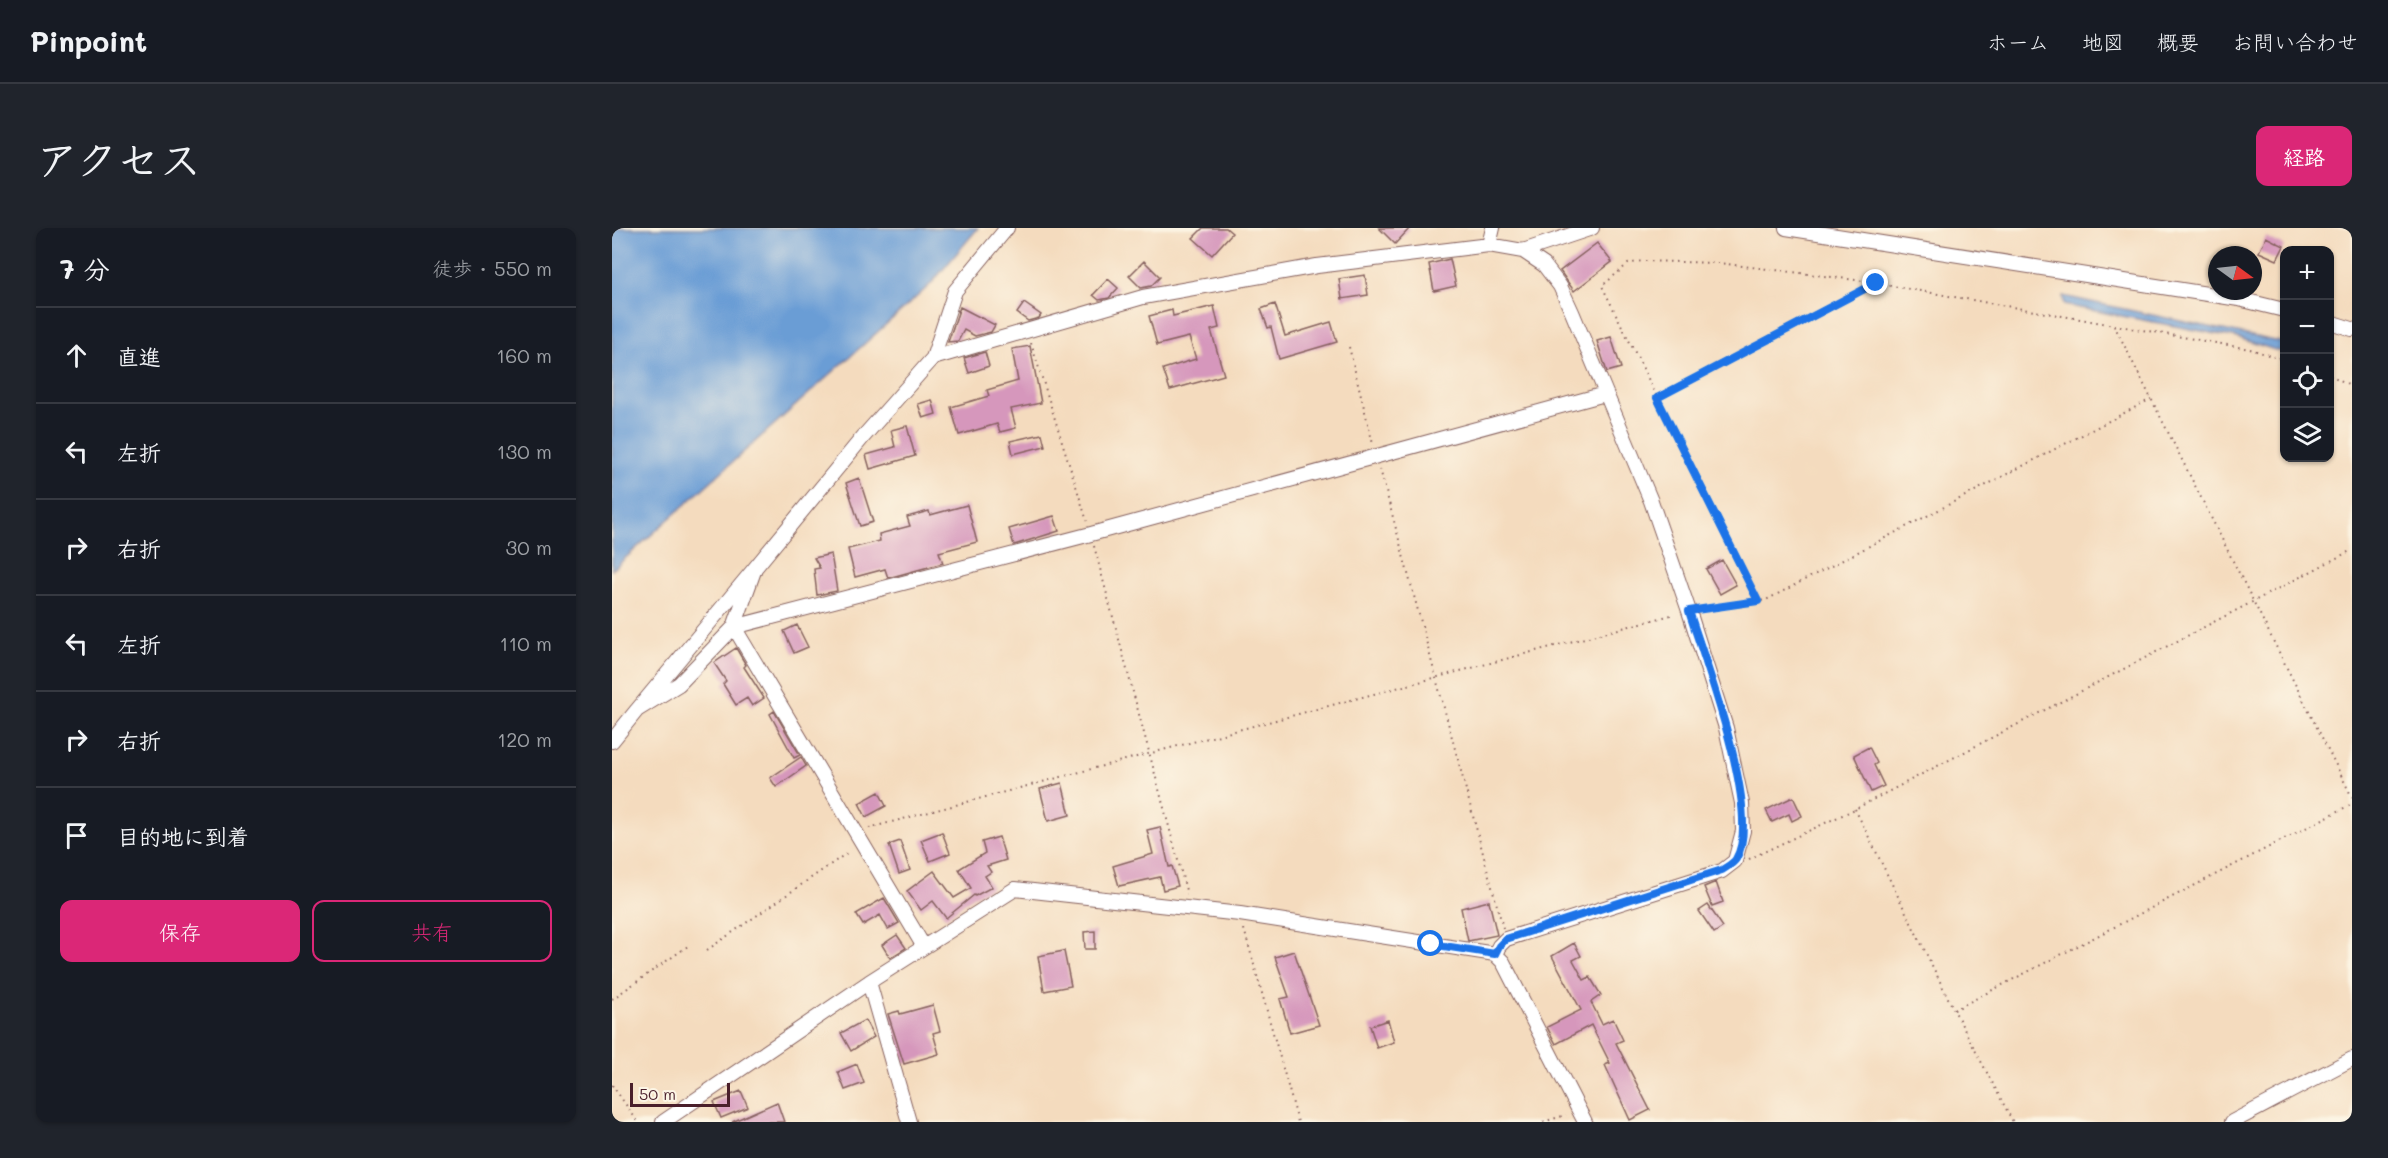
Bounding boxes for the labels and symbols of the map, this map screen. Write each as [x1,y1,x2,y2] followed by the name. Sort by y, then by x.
[2208,246,2262,300] north arrow
[1862,269,1888,295] route end
[1417,930,1443,956] route start
[630,1080,730,1108] scale bar

